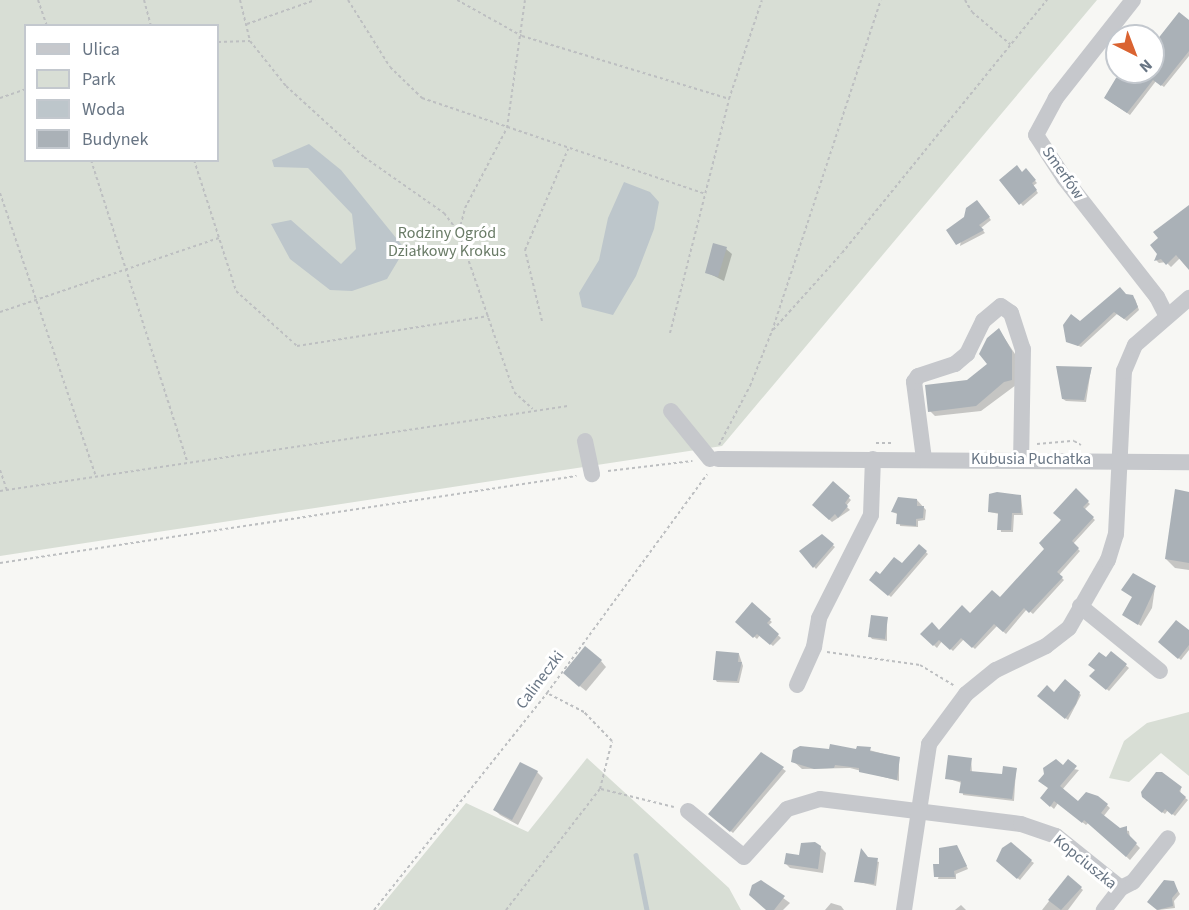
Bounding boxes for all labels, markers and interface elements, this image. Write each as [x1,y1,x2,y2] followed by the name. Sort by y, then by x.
[24,24,219,162] legend
[1105,24,1165,84] north arrow
[82,37,120,62] text: Ulica
[1134,54,1157,78] text: N
[82,67,116,92] text: Park
[82,97,125,122] text: Woda
[82,127,148,152] text: Budynek
[1038,143,1088,203] street label: Smerfów
[388,223,506,261] park label: Rodziny Ogród Działkowy Krokus
[971,449,1091,469] street label: Kubusia Puchatka
[512,647,568,713] street label: Calineczki
[1049,831,1121,893] street label: Kopciuszka

